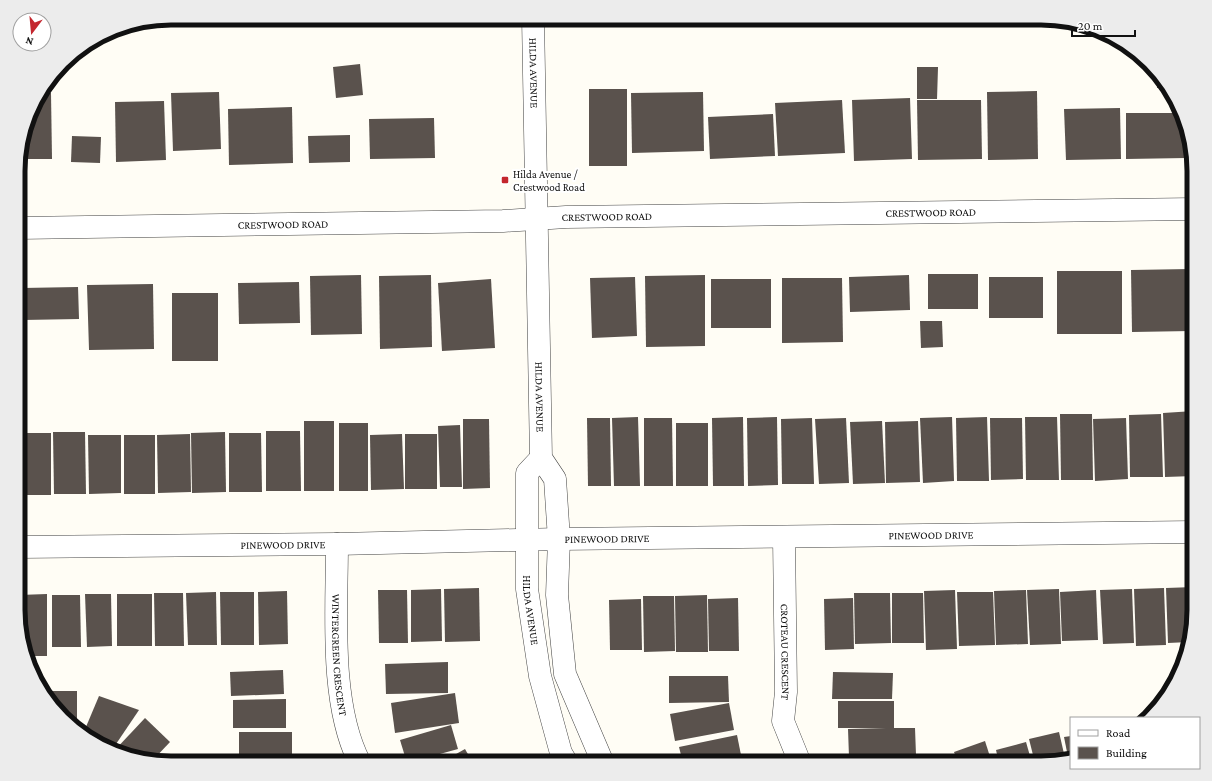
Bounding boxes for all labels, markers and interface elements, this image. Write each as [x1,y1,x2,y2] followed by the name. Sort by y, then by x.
[12,12,52,52] north arrow
[1072,12,1135,38] scale bar
[1078,19,1103,33] text: 20 m
[24,35,35,48] text: N
[527,38,541,108] street label: HILDA AVENUE
[513,168,585,193] place label: Hilda Avenue / Crestwood Road
[500,175,510,185] marker: Hilda Avenue / Crestwood Road
[885,206,976,219] street label: CRESTWOOD ROAD
[561,210,652,223] street label: CRESTWOOD ROAD
[238,218,328,231] street label: CRESTWOOD ROAD
[533,362,547,432] street label: HILDA AVENUE
[888,528,974,541] street label: PINEWOOD DRIVE
[564,532,650,545] street label: PINEWOOD DRIVE
[240,538,326,551] street label: PINEWOOD DRIVE
[521,575,541,646] street label: HILDA AVENUE
[330,594,350,717] street label: WINTERGREEN CRESCENT
[779,604,792,701] street label: CROTEAU CRESCENT
[1070,717,1200,769] legend
[1106,726,1131,740] text: Road
[1106,746,1147,760] text: Building

